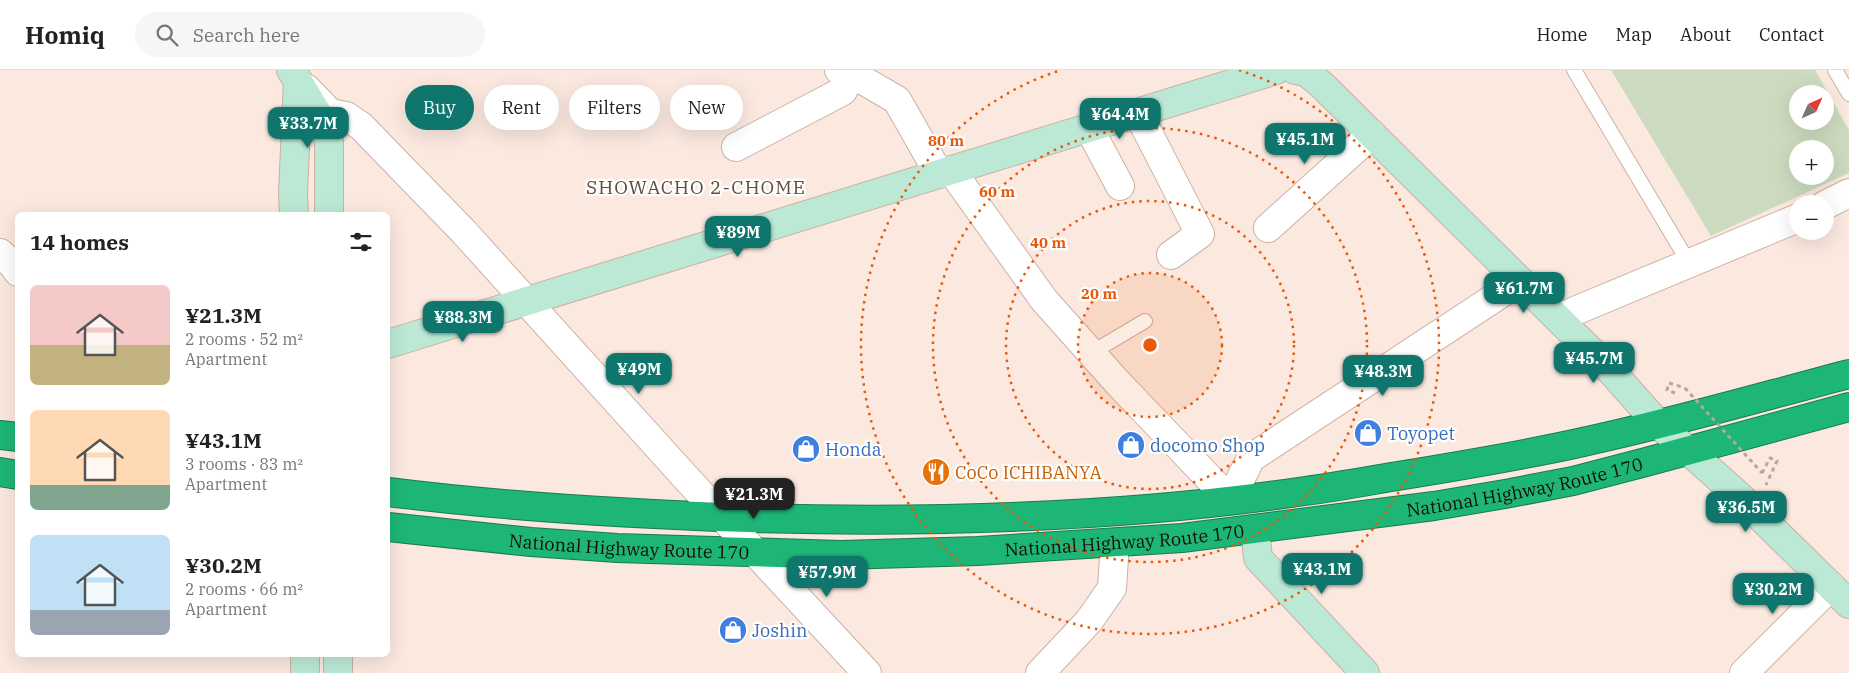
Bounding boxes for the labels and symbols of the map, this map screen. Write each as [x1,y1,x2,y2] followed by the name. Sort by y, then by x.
[1789,85,1834,130] north arrow
[1079,98,1161,140] pin: ¥64.4M
[267,106,349,149] pin: ¥33.7M
[1264,122,1346,165] pin: ¥45.1M
[928,131,964,150] text: 80 m
[586,175,806,199] district label: SHOWACHO 2-CHOME
[979,182,1015,201] text: 60 m
[708,216,768,258] pin: ¥89M
[1030,233,1066,252] text: 40 m
[1483,272,1565,314] pin: ¥61.7M
[1081,284,1117,303] text: 20 m
[422,300,504,343] pin: ¥88.3M
[1141,336,1159,354] centre of rings
[1553,342,1635,384] pin: ¥45.7M
[609,352,669,395] pin: ¥49M
[1342,354,1424,397] pin: ¥48.3M
[1353,418,1383,448] shop icon: Toyopet
[1387,422,1455,445] place label: Toyopet
[1116,430,1146,460] shop icon: docomo Shop
[791,434,821,464] shop icon: Honda
[1150,434,1265,457] place label: docomo Shop
[825,438,882,461] place label: Honda
[1405,452,1645,521] street label: National Highway Route 170
[921,457,951,487] restaurant icon: CoCo ICHIBANYA
[955,461,1102,484] place label: CoCo ICHIBANYA
[713,478,795,520] pin: ¥21.3M
[1705,490,1787,533] pin: ¥36.5M
[1004,519,1246,561] street label: National Highway Route 170
[508,528,750,564] street label: National Highway Route 170
[1281,552,1363,595] pin: ¥43.1M
[786,556,868,598] pin: ¥57.9M
[1732,572,1814,615] pin: ¥30.2M
[718,615,748,645] shop icon: Joshin
[752,619,807,642] place label: Joshin

